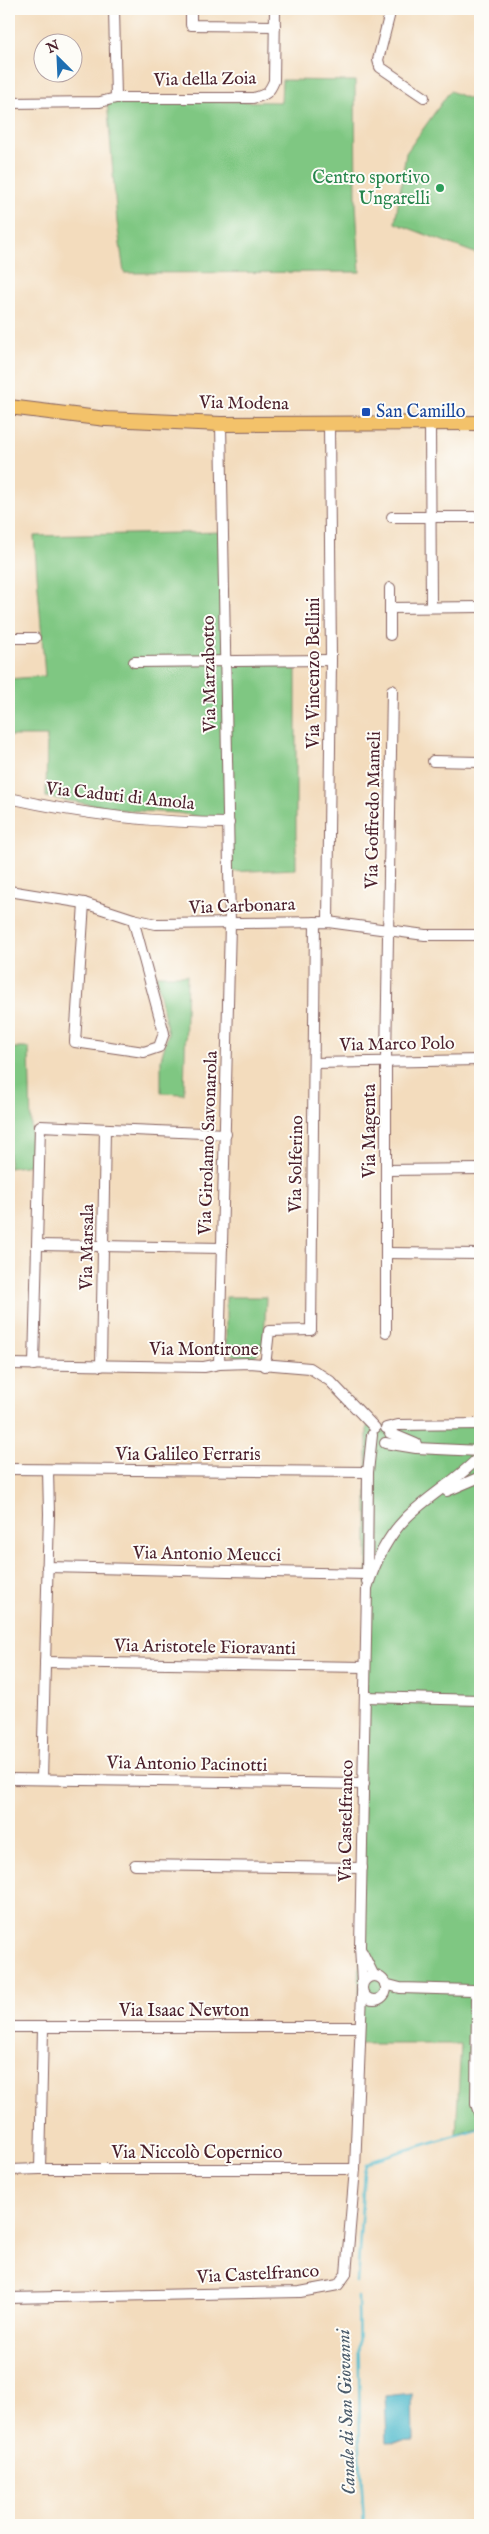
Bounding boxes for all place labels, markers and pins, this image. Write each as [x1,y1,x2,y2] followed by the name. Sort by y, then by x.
[312,167,430,211] place label: Centro sportivo Ungarelli
[434,182,446,194] marker: Centro sportivo Ungarelli
[376,401,466,424] place label: San Camillo
[360,406,372,418] marker: San Camillo

